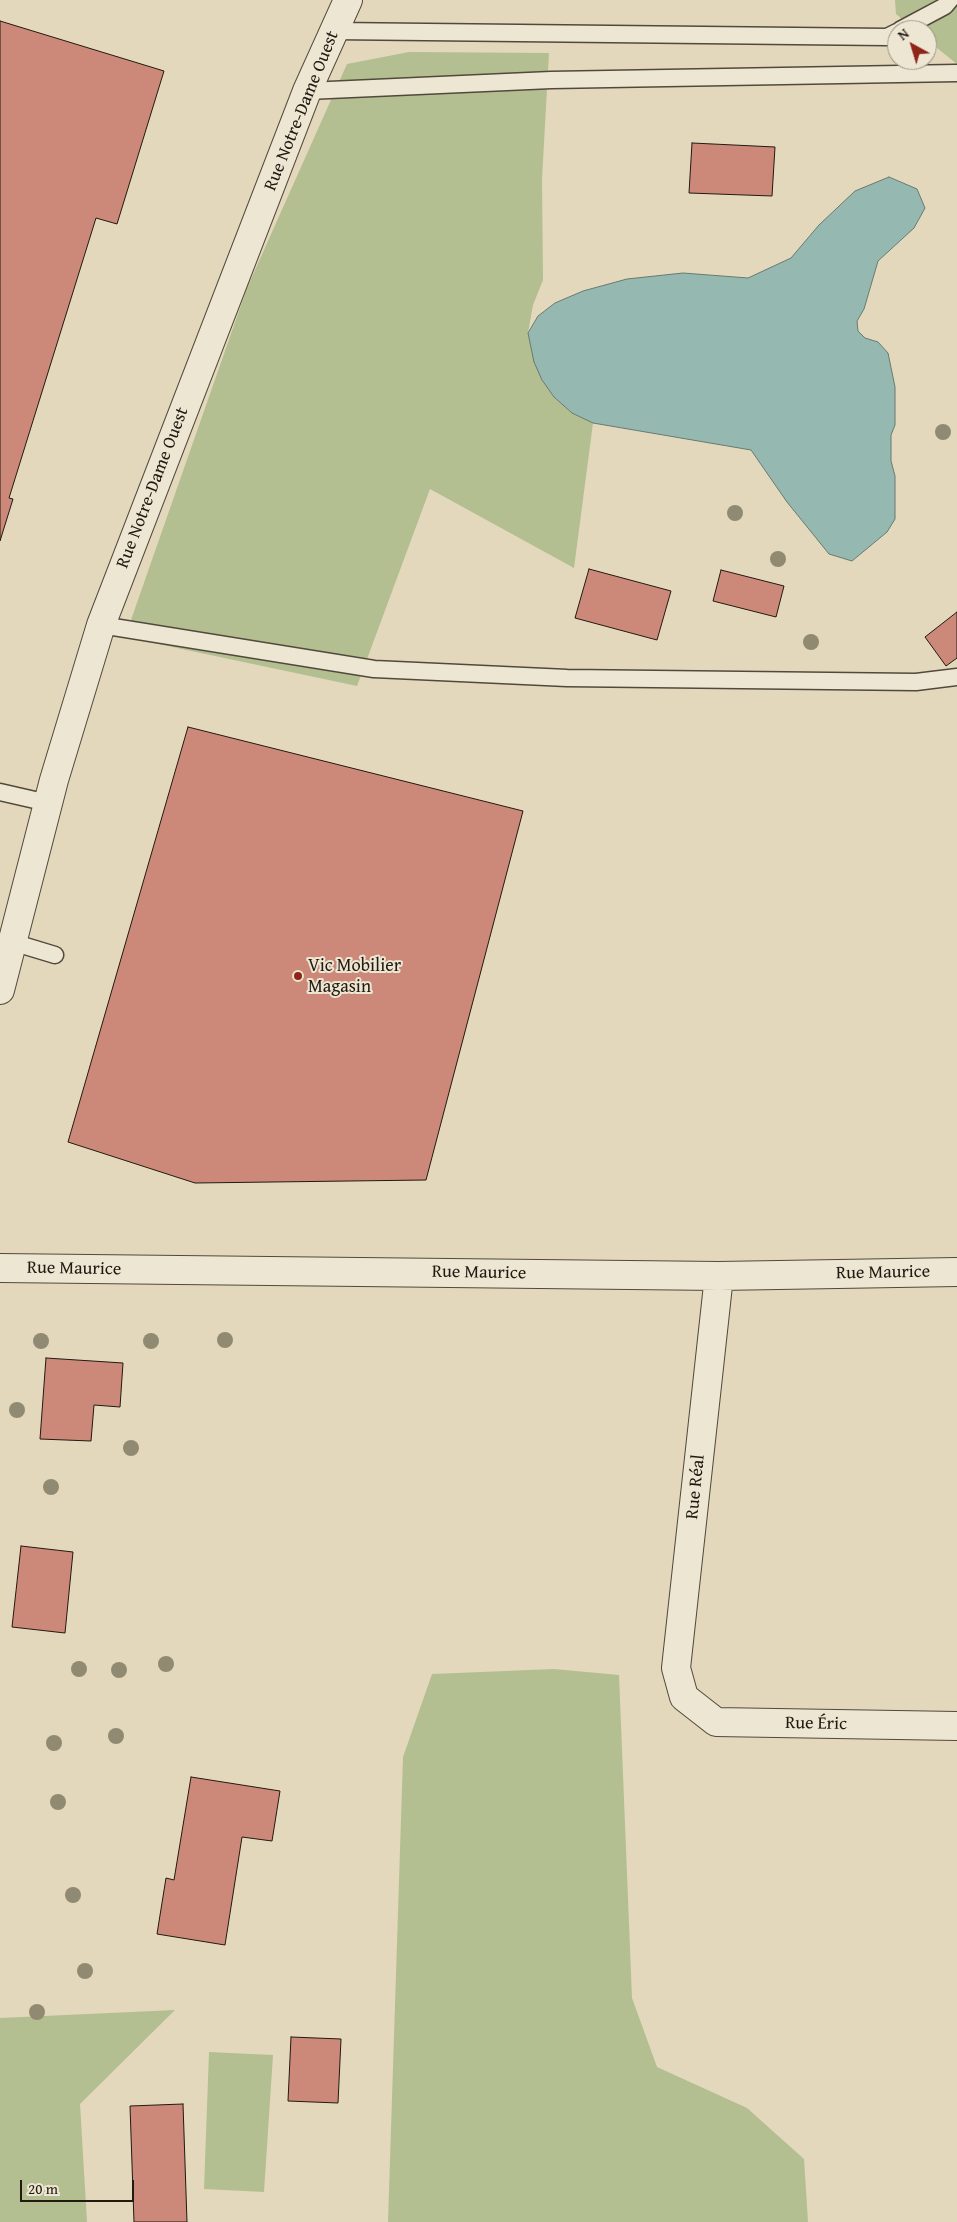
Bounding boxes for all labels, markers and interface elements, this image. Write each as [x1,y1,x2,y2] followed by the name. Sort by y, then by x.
[887,20,937,70] north arrow
[893,23,913,45] text: N
[260,28,344,194] street label: Rue Notre-Dame Ouest
[112,404,194,572] street label: Rue Notre-Dame Ouest
[308,955,401,998] place label: Vic Mobilier Magasin
[292,970,304,982] marker: Vic Mobilier Magasin
[27,1257,121,1281] street label: Rue Maurice
[432,1261,526,1285] street label: Rue Maurice
[836,1261,930,1285] street label: Rue Maurice
[682,1454,710,1520] street label: Rue Réal
[785,1713,847,1735] street label: Rue Éric
[22,2170,136,2202] scale bar
[28,2178,58,2199] text: 20 m

